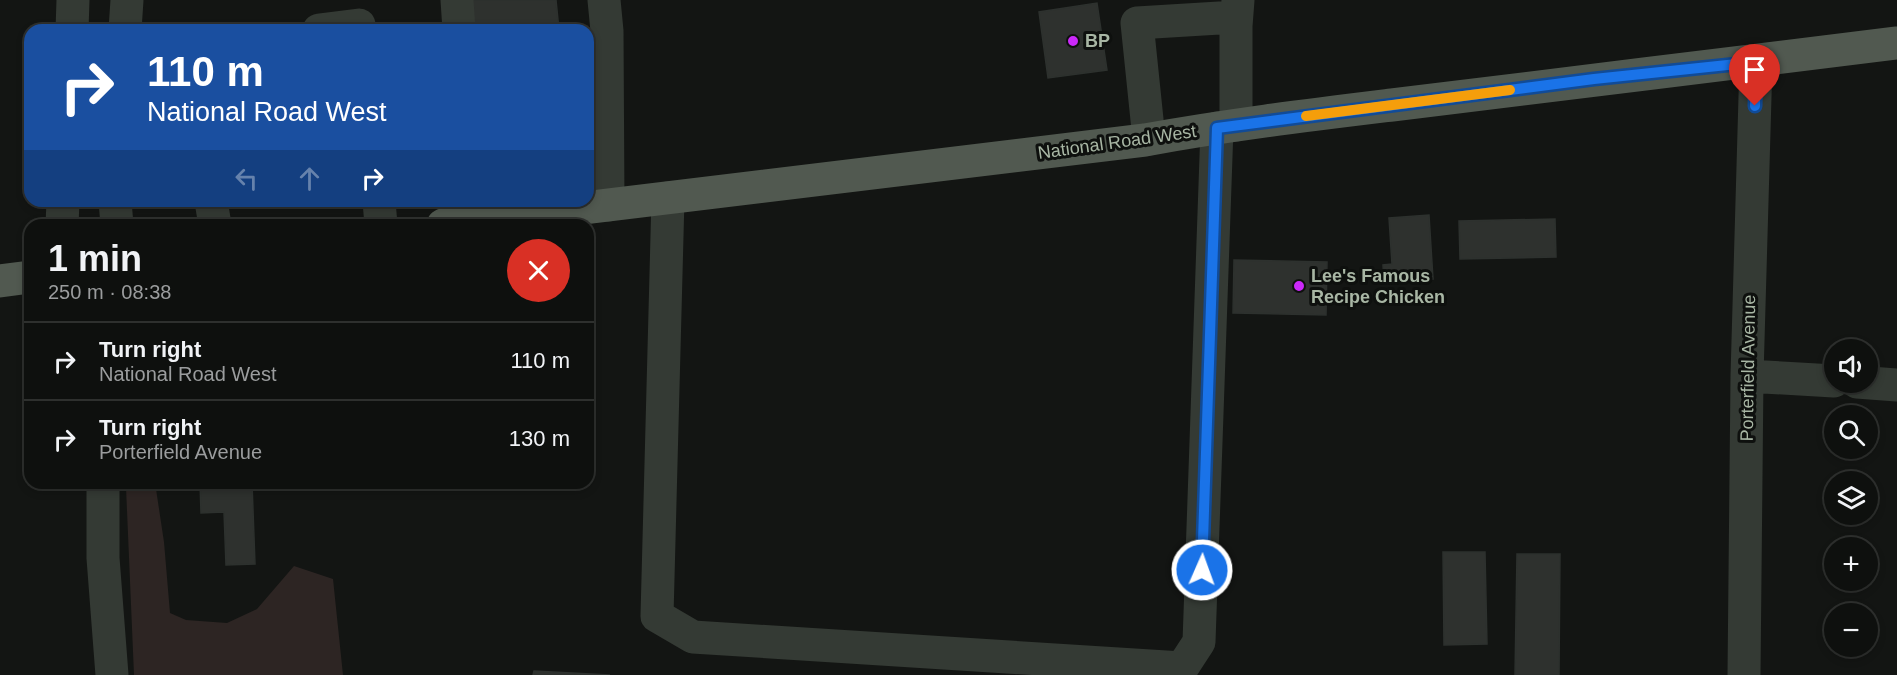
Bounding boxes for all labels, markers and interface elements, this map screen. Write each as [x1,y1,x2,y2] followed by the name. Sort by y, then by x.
[1085,31,1110,51] place label: BP
[1066,34,1080,48] marker: BP
[1729,44,1780,106] pin
[48,48,126,126] icon: right
[147,48,264,95] text: 110 m
[1738,53,1771,86] icon: arrive
[147,97,387,127] text: National Road West
[1037,121,1197,163] street label: National Road West
[230,162,263,195] icon: left
[293,162,326,195] icon: ahead
[356,162,389,195] icon: right
[48,238,142,279] text: 1 min
[507,239,570,302] button: close
[1311,266,1445,307] place label: Lee's Famous Recipe Chicken
[1292,279,1306,293] marker: Lee's Famous Recipe Chicken
[48,281,171,303] text: 250 m · 08:38
[1737,294,1759,442] street label: Porterfield Avenue
[99,337,201,362] text: Turn right
[1824,339,1878,657] map controls
[1824,339,1878,393] button: sound
[48,345,81,378] icon: right
[510,348,570,373] text: 110 m
[99,363,277,385] text: National Road West
[1824,405,1878,459] button: search
[99,415,201,440] text: Turn right
[48,423,81,456] icon: right
[509,426,570,451] text: 130 m
[99,441,262,463] text: Porterfield Avenue
[1824,471,1878,525] button: layers
[1824,537,1878,591] button: +
[1170,538,1234,602] position arrow
[1824,603,1878,657] button: −

